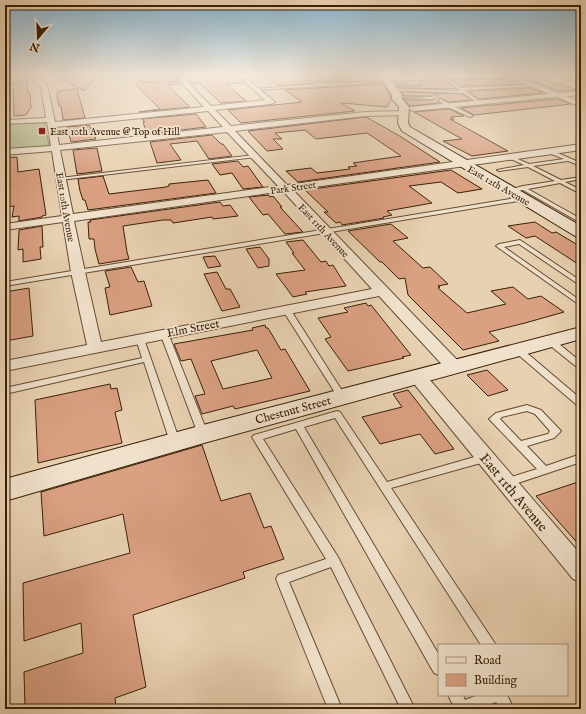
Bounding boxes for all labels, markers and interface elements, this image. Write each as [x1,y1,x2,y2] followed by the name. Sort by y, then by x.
[18,18,58,58] north arrow
[28,38,43,55] text: N
[37,126,47,136] marker: East 10th Avenue @ Top of Hill
[50,126,180,139] place label: East 10th Avenue @ Top of Hill
[465,163,532,210] street label: East 12th Avenue
[52,171,77,243] street label: East 10th Avenue
[269,179,317,198] street label: Park Street
[295,201,352,261] street label: East 11th Avenue
[165,316,221,341] street label: Elm Street
[254,393,333,428] street label: Chestnut Street
[475,450,552,536] street label: East 11th Avenue
[438,644,568,696] legend
[474,653,502,668] text: Road
[474,673,518,688] text: Building

